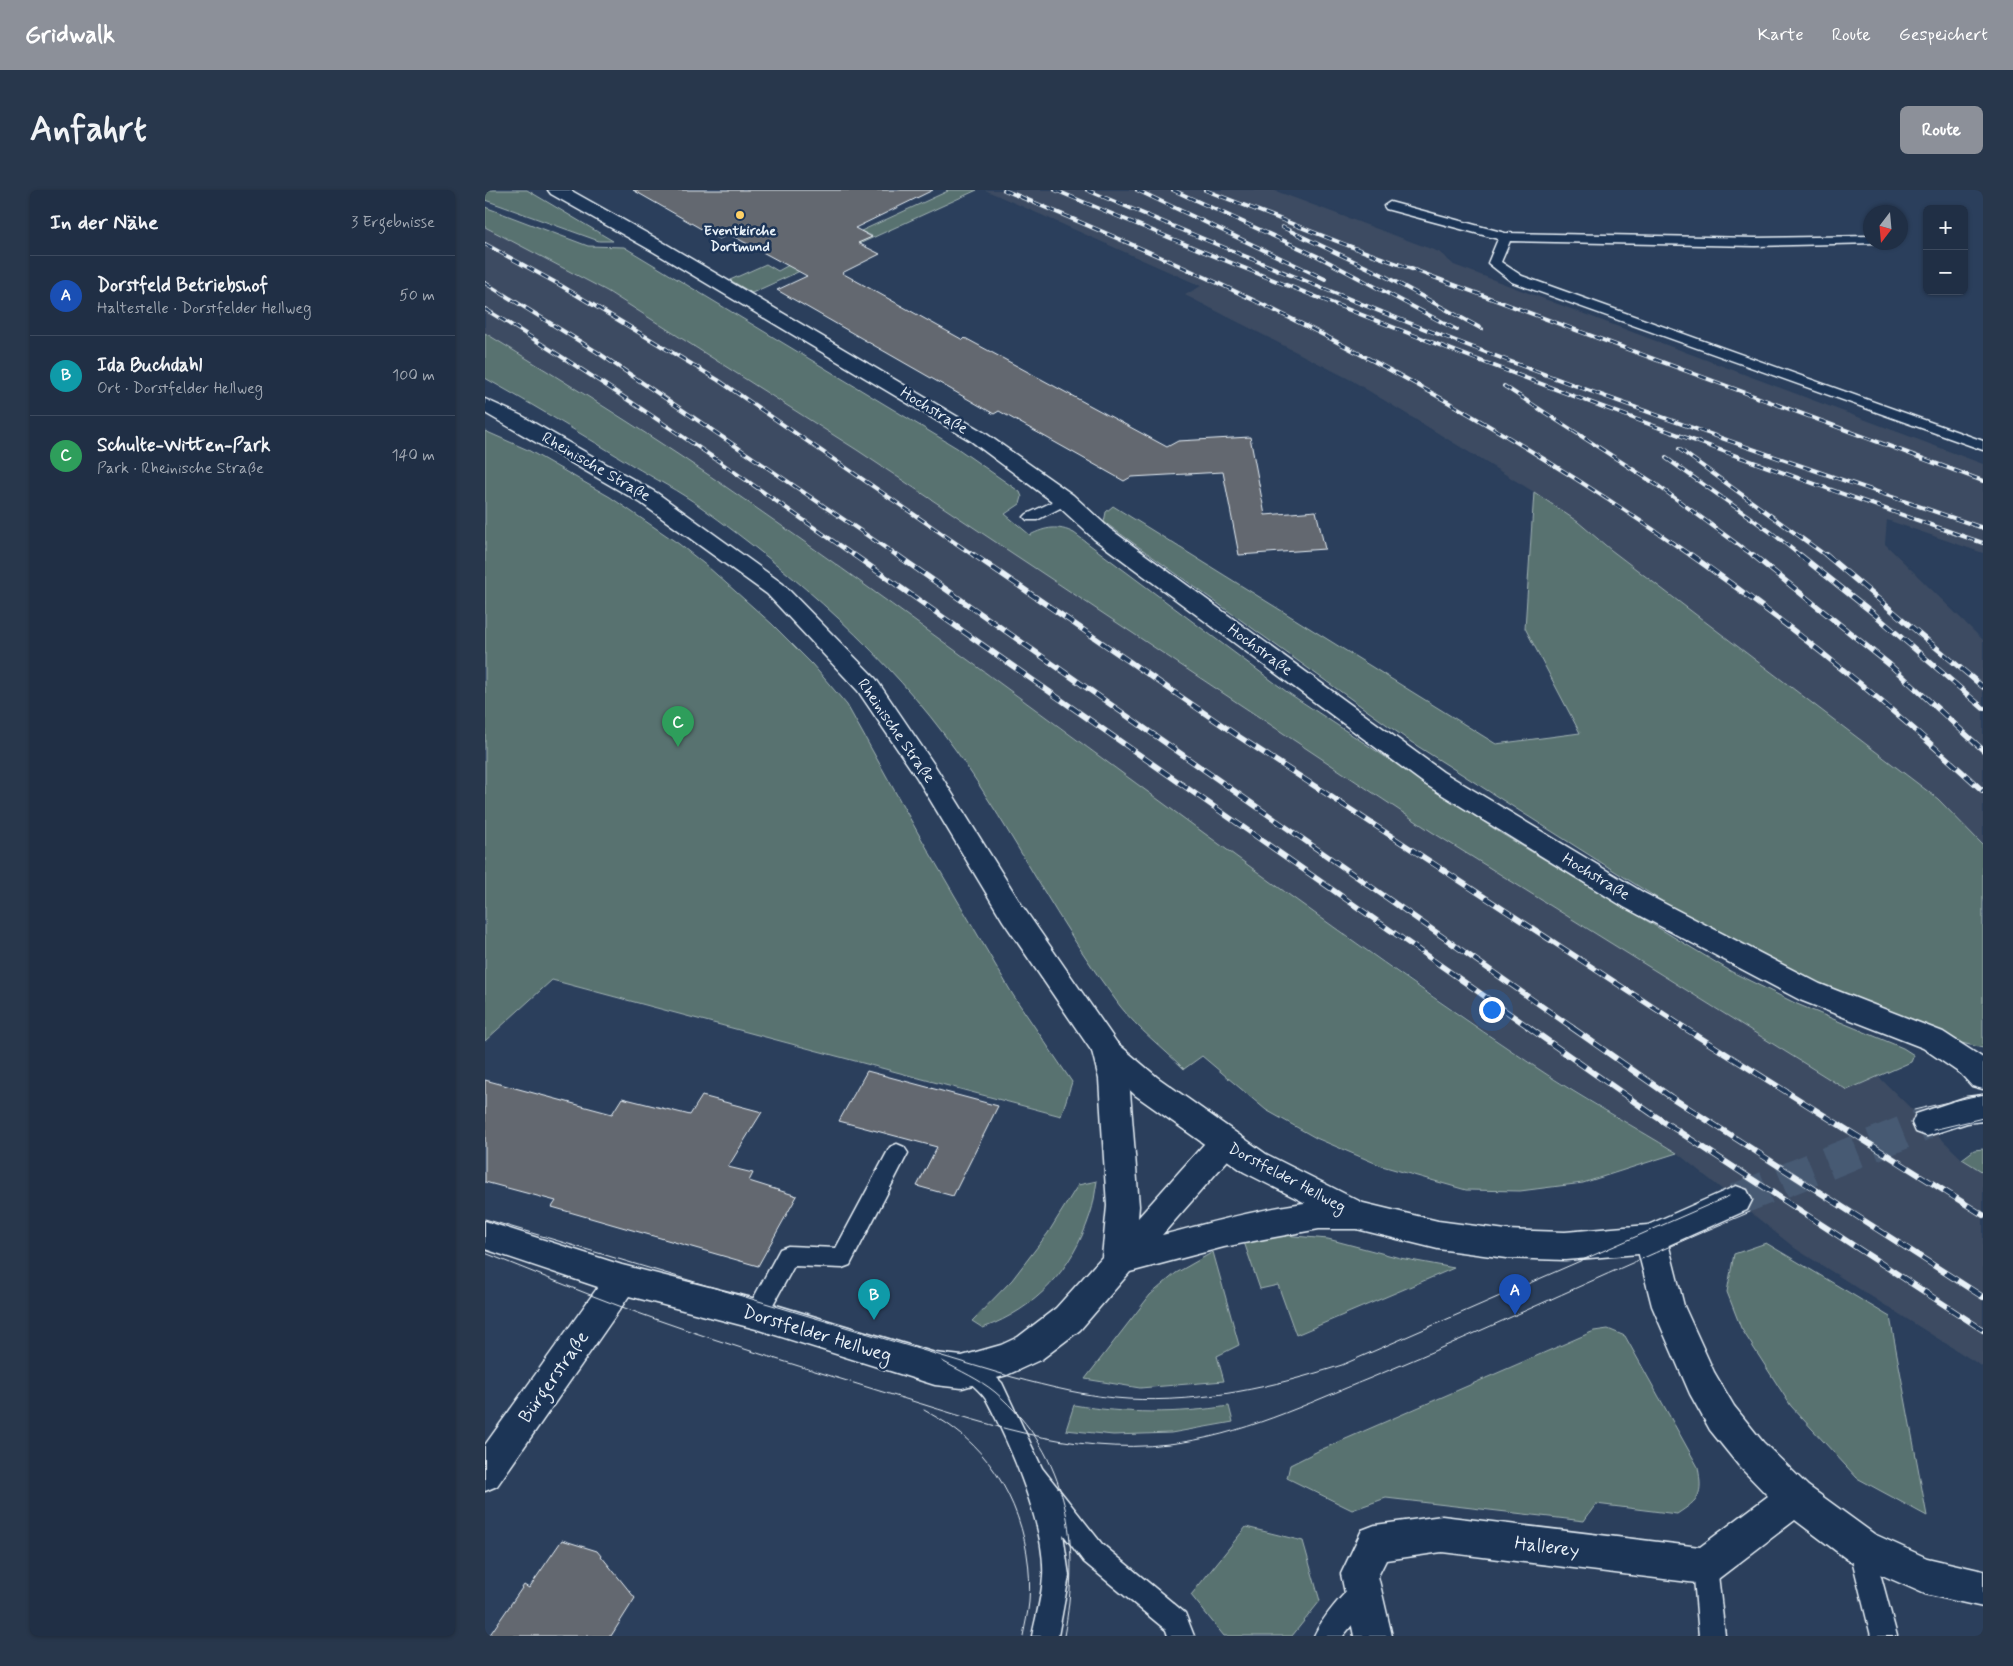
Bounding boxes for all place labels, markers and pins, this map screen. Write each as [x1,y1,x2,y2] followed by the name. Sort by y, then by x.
[734,209,746,221] marker: Eventkirche Dortmund
[704,222,776,256] place label: Eventkirche Dortmund
[662,706,694,747] pin: C
[1499,1274,1531,1315] pin: A
[858,1279,890,1320] pin: B

